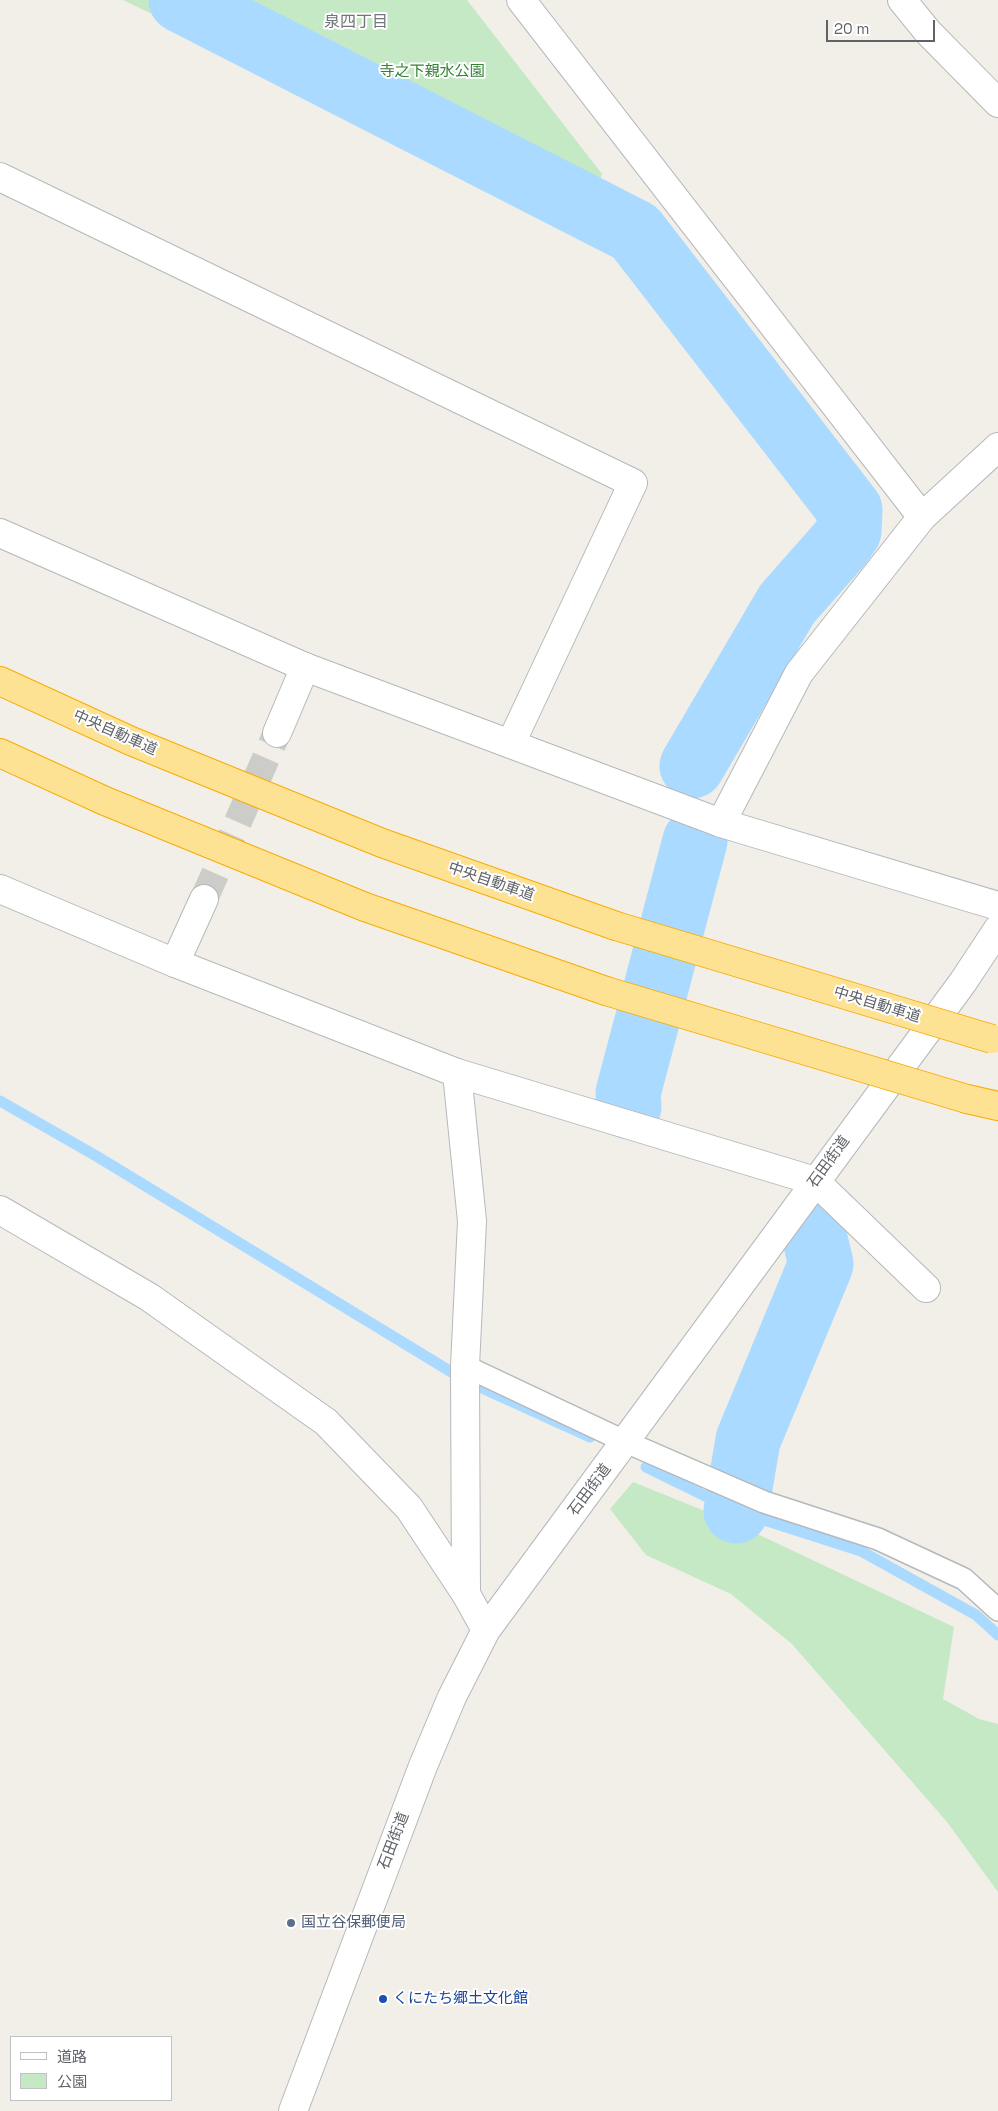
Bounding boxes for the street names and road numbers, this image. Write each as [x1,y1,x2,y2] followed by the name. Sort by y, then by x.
[70,706,160,760] street label: 中央自動車道
[446,859,536,905] street label: 中央自動車道
[831,983,923,1027] street label: 中央自動車道
[804,1132,854,1192] street label: 石田街道
[565,1461,615,1519] street label: 石田街道
[375,1810,413,1872] street label: 石田街道

